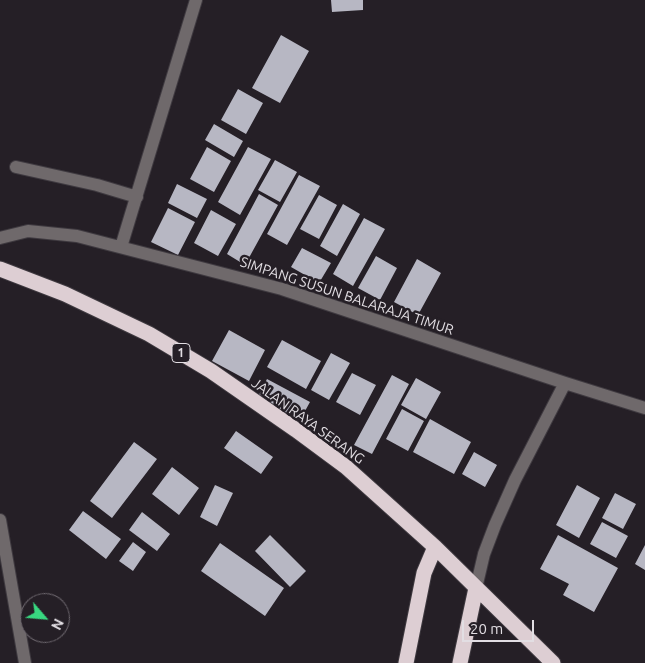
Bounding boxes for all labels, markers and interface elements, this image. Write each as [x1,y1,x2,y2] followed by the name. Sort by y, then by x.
[238,253,456,339] street label: SIMPANG SUSUN BALARAJA TIMUR
[172,343,190,362] road number: 1
[248,374,368,468] street label: JALAN RAYA SERANG
[20,593,70,643] north arrow
[465,610,538,642] scale bar
[48,616,67,633] text: N
[470,620,503,637] text: 20 m

